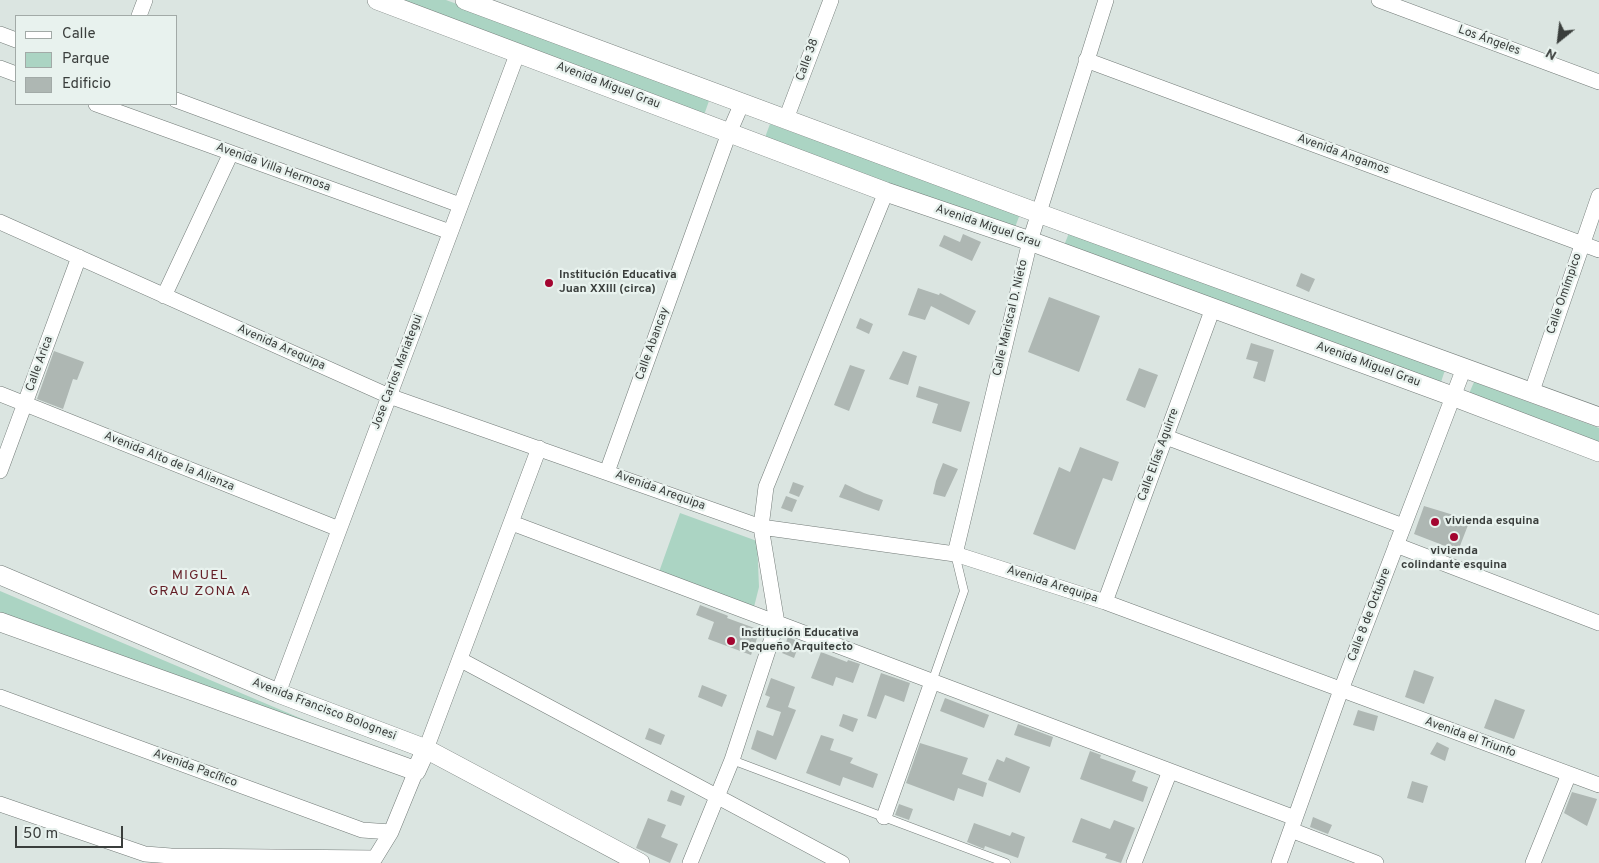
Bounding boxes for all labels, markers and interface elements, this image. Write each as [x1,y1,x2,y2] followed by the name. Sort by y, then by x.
[15,15,178,105] legend
[1534,15,1584,65] north arrow
[1456,23,1522,59] street label: Los Ángeles
[62,25,96,44] text: Calle
[794,37,822,83] street label: Calle 38
[1543,44,1560,63] text: N
[62,50,110,69] text: Parque
[554,60,662,112] street label: Avenida Miguel Grau
[62,75,111,94] text: Edificio
[1295,132,1391,178] street label: Avenida Angamos
[214,141,332,195] street label: Avenida Villa Hermosa
[934,202,1042,252] street label: Avenida Miguel Grau
[1544,252,1586,336] street label: Calle Omímpico
[991,258,1031,378] street label: Calle Mariscal D. Nieto
[559,269,677,297] place label: Institución Educativa Juan XXIII (circa)
[543,277,555,289] marker: Institución Educativa Juan XXIII (circa)
[633,306,673,382] street label: Calle Abancay
[369,312,427,432] street label: Jose Carlos Mariategui
[235,322,327,374] street label: Avenida Arequipa
[23,334,57,394] street label: Calle Arica
[1314,339,1422,391] street label: Avenida Miguel Grau
[1136,407,1182,503] street label: Calle Elías Aguirre
[102,429,236,495] street label: Avenida Alto de la Alianza
[613,468,707,514] street label: Avenida Arequipa
[1445,515,1539,529] place label: vivienda esquina
[1429,516,1441,528] marker: vivienda esquina
[1448,531,1460,543] marker: vivienda colindante esquina
[1401,545,1507,573] place label: vivienda colindante esquina
[1005,563,1099,607] street label: Avenida Arequipa
[1346,566,1394,664] street label: Calle 8 de Octubre
[147,568,253,600] district label: MIGUEL GRAU ZONA A
[741,627,859,655] place label: Institución Educativa Pequeño Arquitecto
[725,635,737,647] marker: Institución Educativa Pequeño Arquitecto
[250,676,398,744] street label: Avenida Francisco Bolognesi
[1422,715,1518,761] street label: Avenida el Triunfo
[151,747,239,791] street label: Avenida Pacífico
[18,816,125,848] scale bar
[23,825,58,844] text: 50 m

